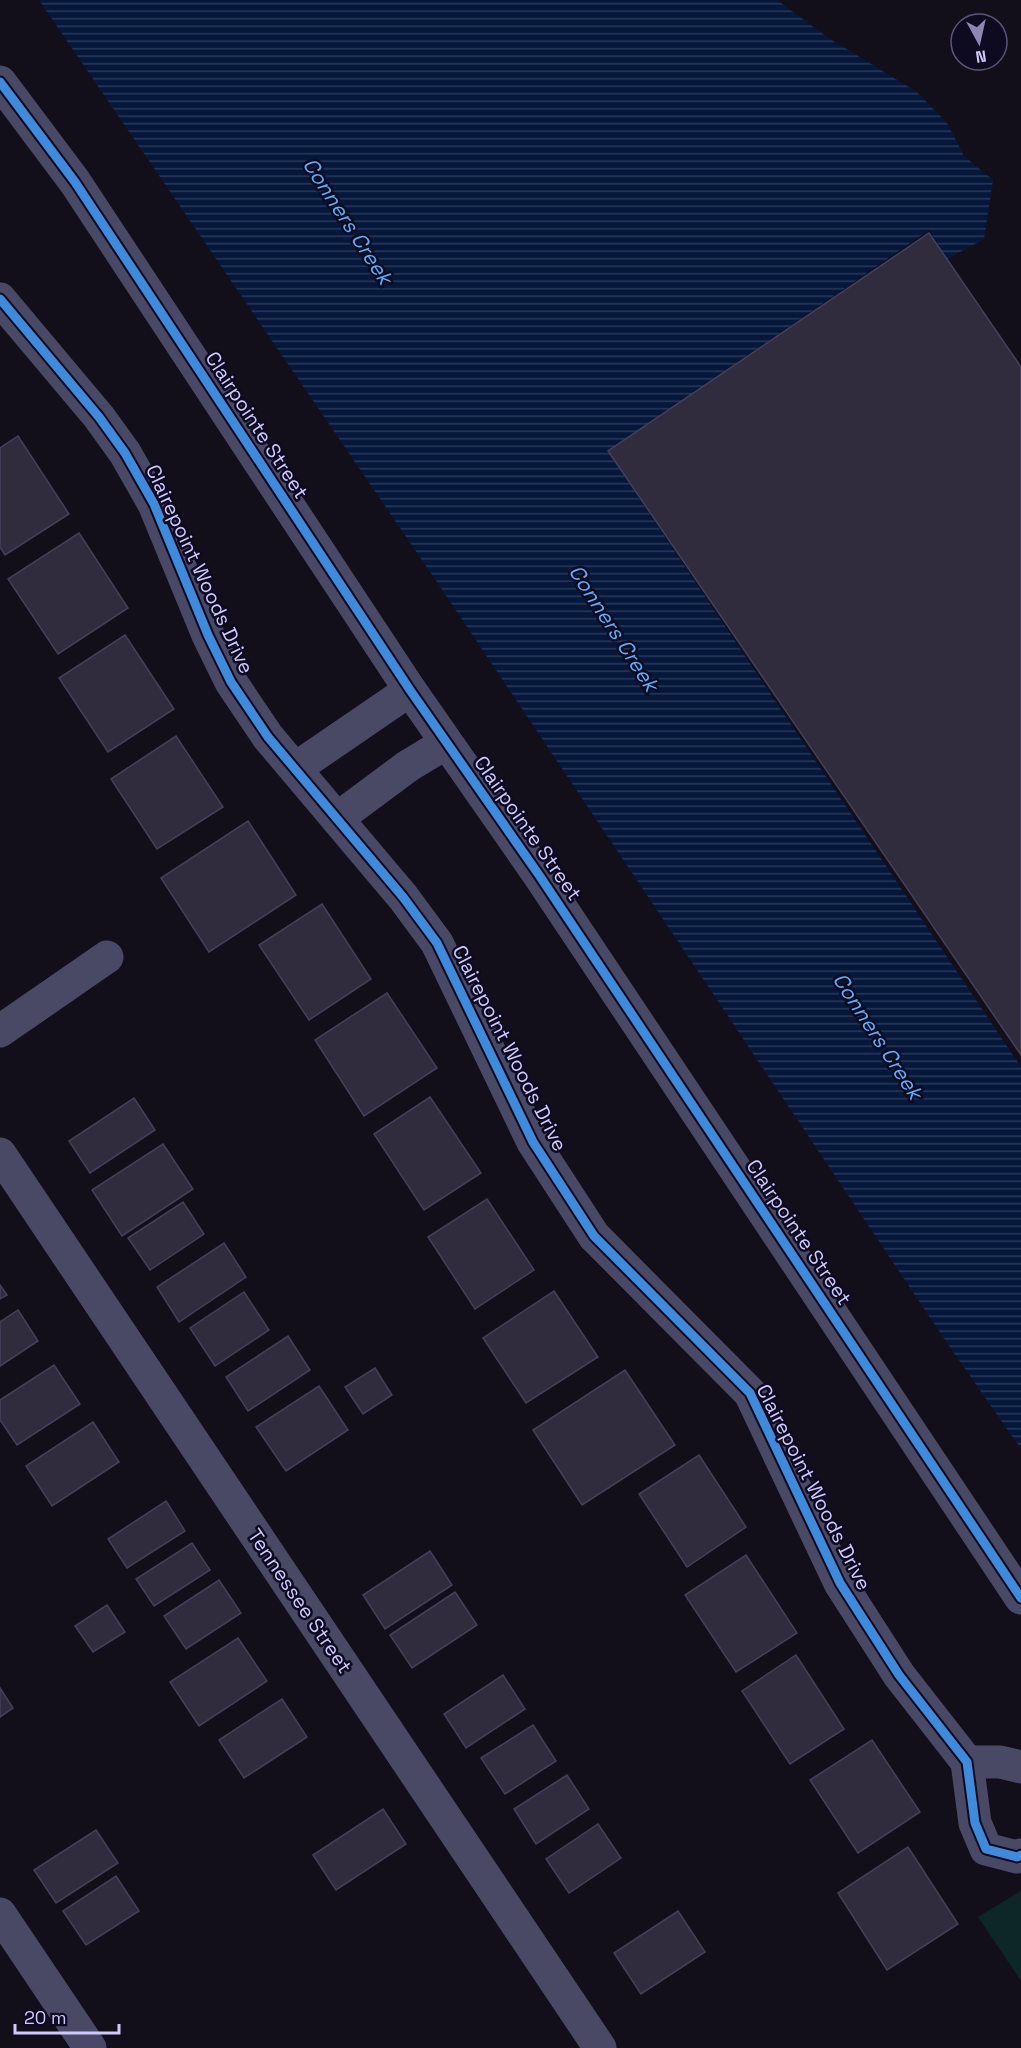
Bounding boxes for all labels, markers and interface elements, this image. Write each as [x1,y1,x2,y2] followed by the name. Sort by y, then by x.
[949,12,1009,72] north arrow
[974,45,988,68] text: N
[297,152,401,292] water label: Conners Creek
[200,346,314,504] street label: Clairpointe Street
[140,460,260,678] street label: Clairepoint Woods Drive
[563,559,667,699] water label: Conners Creek
[468,751,588,905] street label: Clairpointe Street
[447,941,573,1155] street label: Clairepoint Woods Drive
[827,967,931,1107] water label: Conners Creek
[740,1154,858,1310] street label: Clairpointe Street
[751,1380,877,1594] street label: Clairepoint Woods Drive
[242,1524,358,1678] street label: Tennessee Street
[15,1997,118,2035] scale bar
[24,2006,67,2029] text: 20 m

